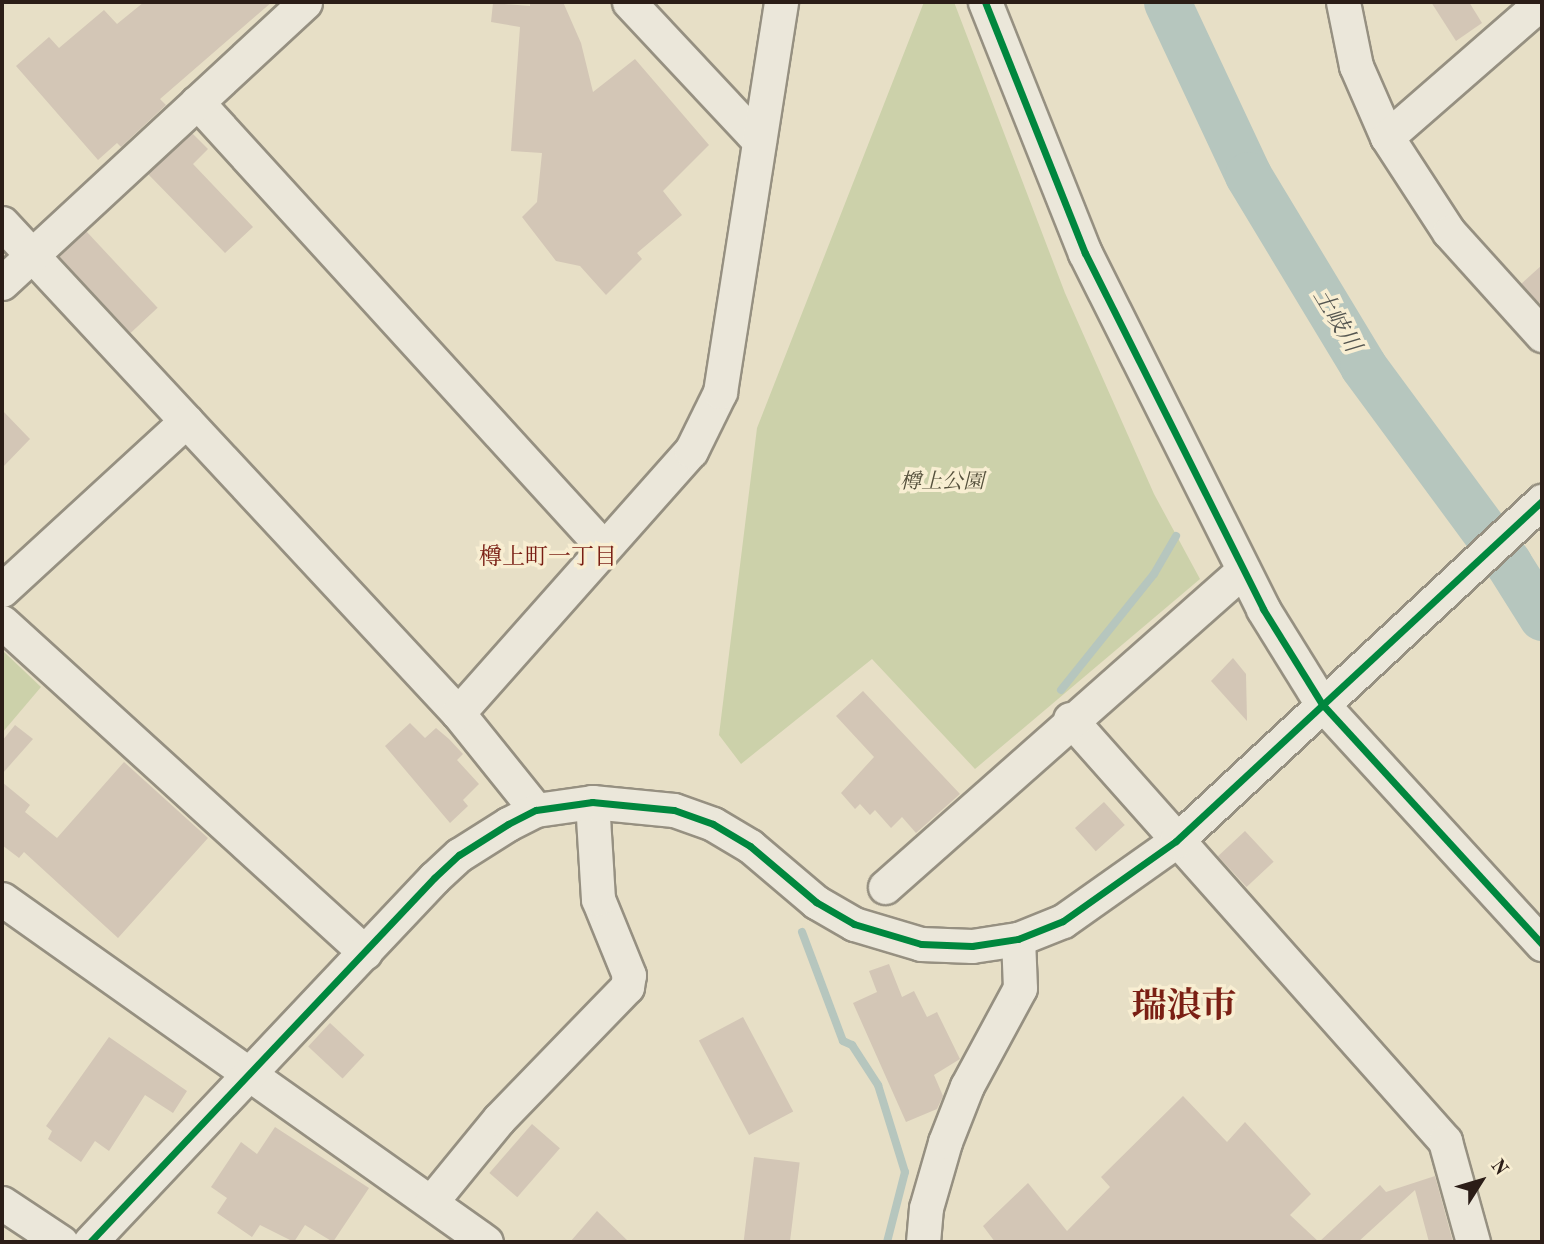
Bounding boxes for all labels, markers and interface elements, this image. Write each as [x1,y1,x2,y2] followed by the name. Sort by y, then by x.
[1306,284,1366,358] water label: 土岐川
[900,470,984,496] park label: 樽上公園
[479,544,617,572] district label: 樽上町一丁目
[1132,987,1236,1029] district label: 瑞浪市
[1446,1146,1516,1216] north arrow
[1486,1157,1510,1180] text: N

